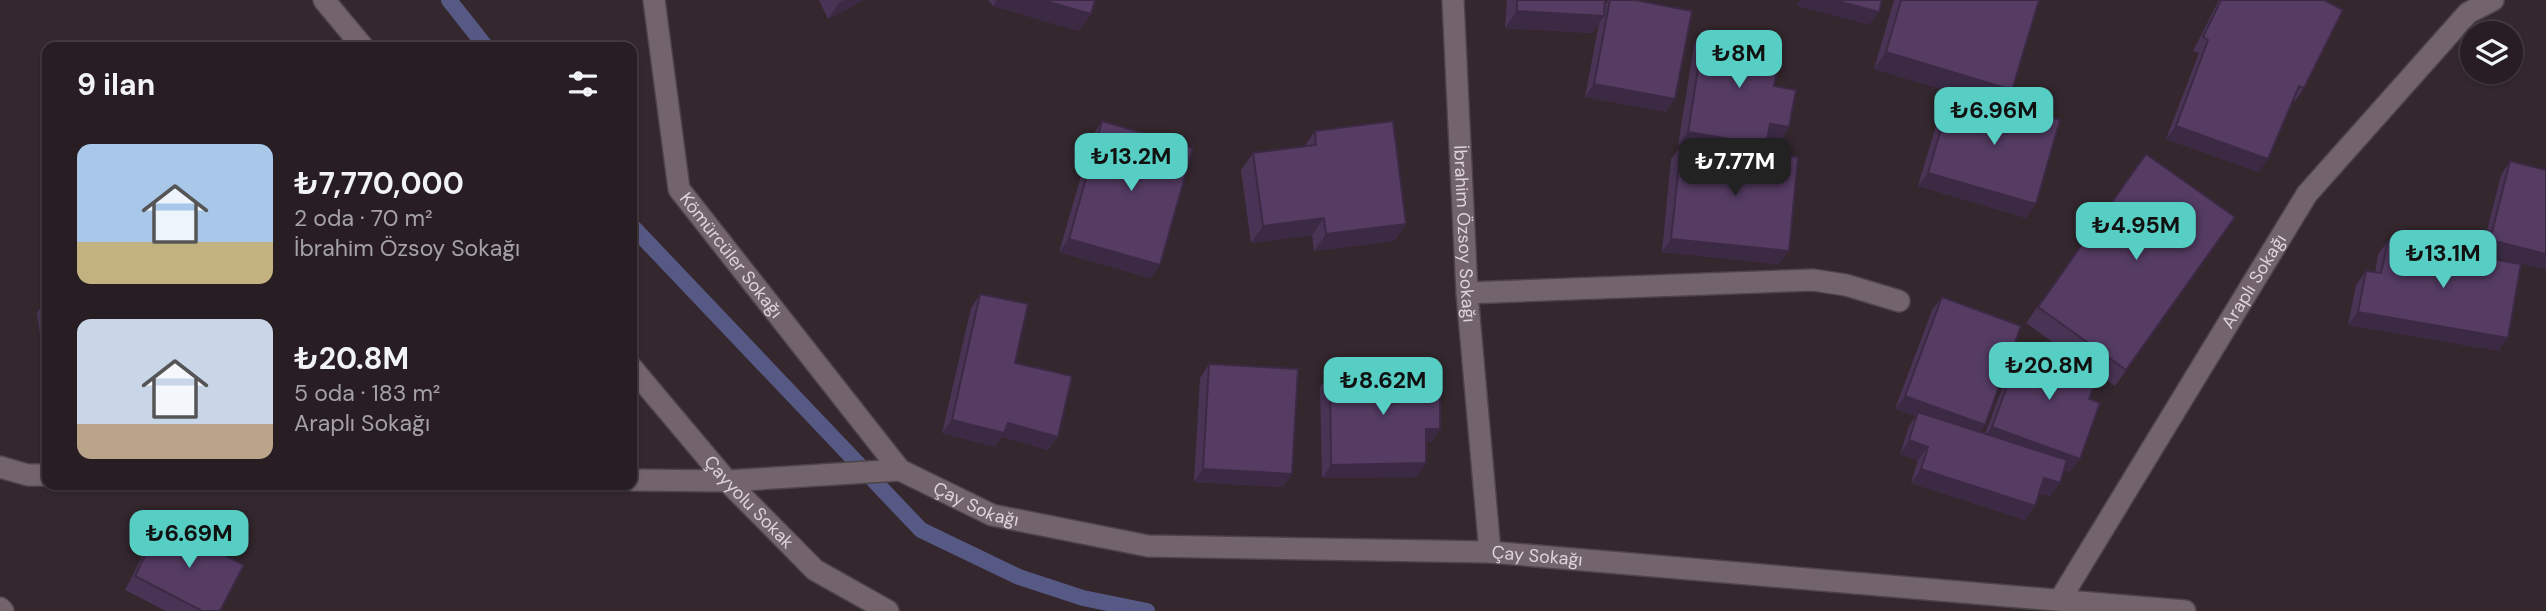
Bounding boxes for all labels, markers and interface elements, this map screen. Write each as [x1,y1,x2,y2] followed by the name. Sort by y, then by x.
[2460,21,2523,84] map controls
[2460,21,2523,84] button: layers
[1705,31,1773,90] pin: ₺8M
[1712,38,1766,68] text: ₺8M
[77,65,155,104] text: 9 ilan
[564,65,602,103] icon: filters
[1937,88,2051,147] pin: ₺6.96M
[1950,95,2038,125] text: ₺6.96M
[1074,134,1188,193] pin: ₺13.2M
[1678,138,1792,198] pin: ₺7.77M
[1091,141,1171,171] text: ₺13.2M
[1448,145,1482,323] street label: İbrahim Özsoy Sokağı
[1695,146,1775,176] text: ₺7.77M
[294,164,464,203] text: ₺7,770,000
[133,172,217,256] icon: home
[674,187,788,323] street label: Kömürcüler Sokağı
[2079,202,2193,262] pin: ₺4.95M
[294,203,433,233] text: 2 oda · 70 m²
[2092,210,2180,240] text: ₺4.95M
[2216,229,2292,333] street label: Araplı Sokağı
[2386,230,2500,290] pin: ₺13.1M
[294,233,520,263] text: İbrahim Özsoy Sokağı
[2405,238,2481,268] text: ₺13.1M
[294,339,409,378] text: ₺20.8M
[1992,342,2106,402] pin: ₺20.8M
[133,347,217,431] icon: home
[2005,350,2093,380] text: ₺20.8M
[1326,358,1440,417] pin: ₺8.62M
[1340,365,1426,395] text: ₺8.62M
[294,378,440,408] text: 5 oda · 183 m²
[294,408,430,438] text: Araplı Sokağı
[699,450,799,554] street label: Çayyolu Sokak
[929,476,1021,532] street label: Çay Sokağı
[132,510,246,570] pin: ₺6.69M
[145,518,233,548] text: ₺6.69M
[1491,540,1584,572] street label: Çay Sokağı

